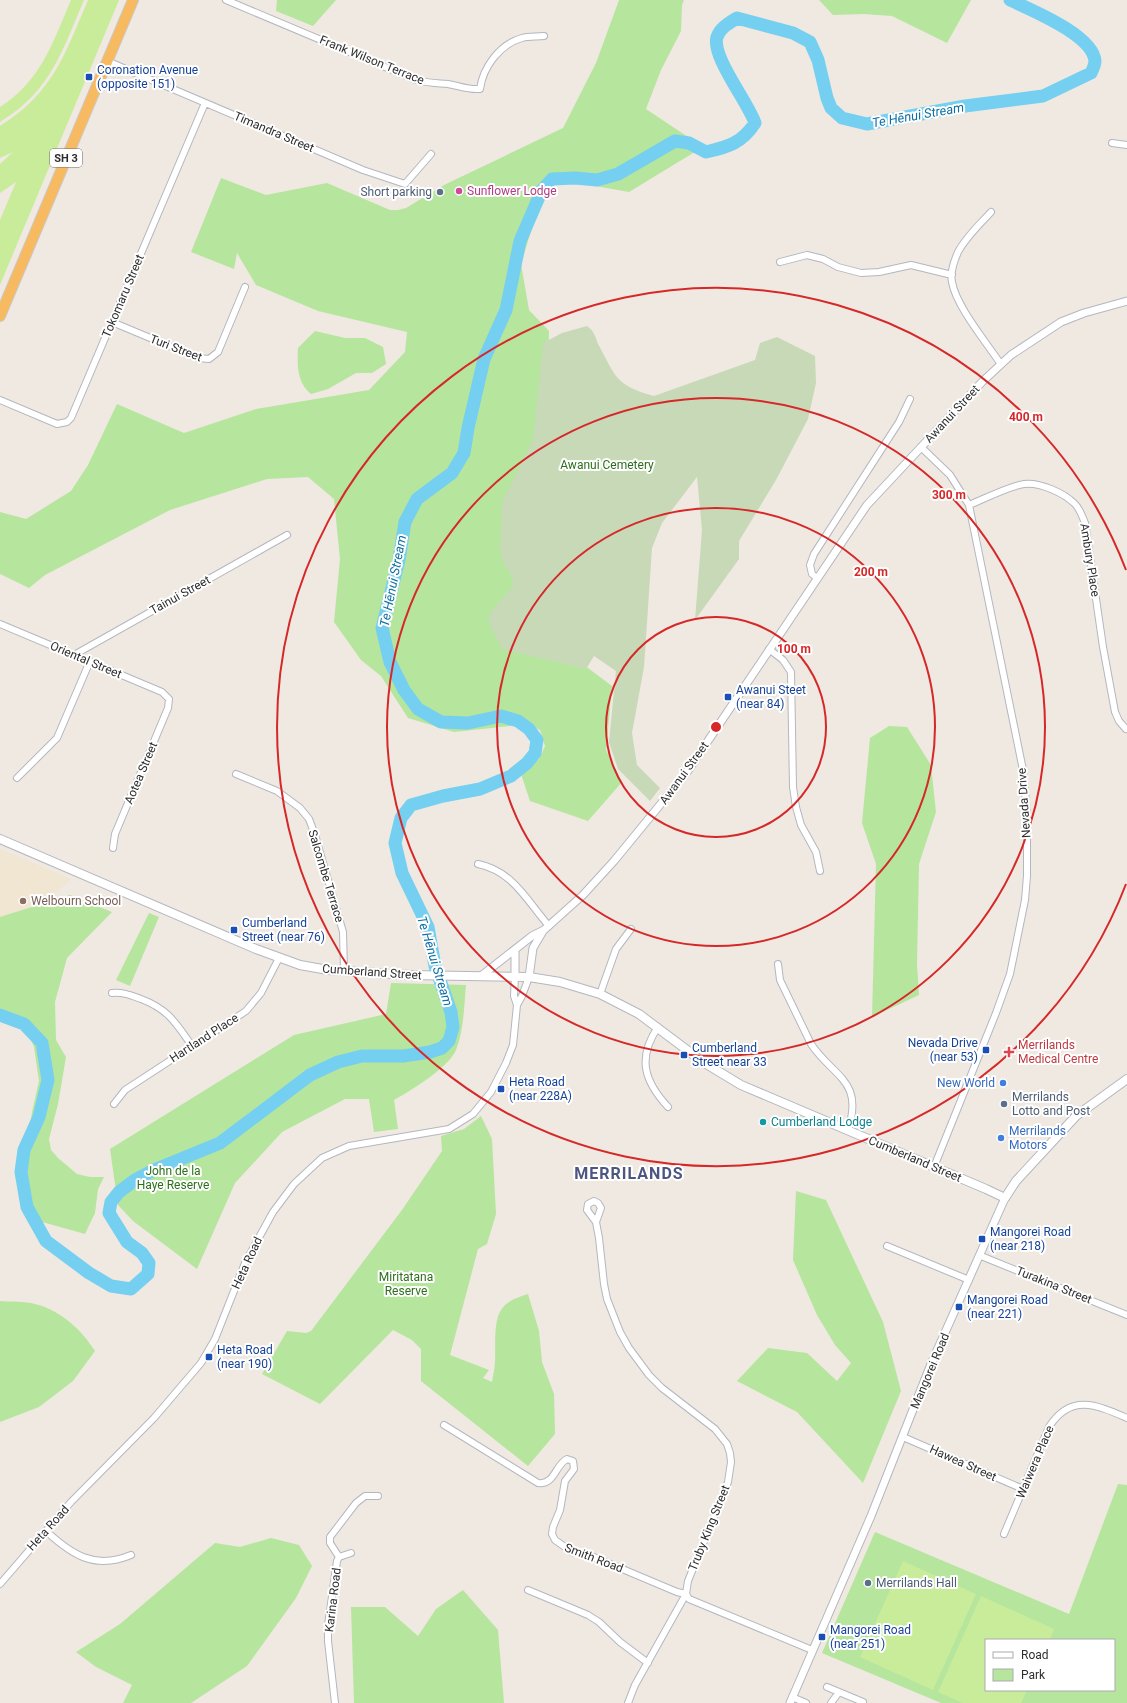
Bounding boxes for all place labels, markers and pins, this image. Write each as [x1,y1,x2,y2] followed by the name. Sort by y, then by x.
[97,63,198,91] place label: Coronation Avenue (opposite 151)
[84,72,94,82] marker: Coronation Avenue (opposite 151)
[467,184,557,198] place label: Sunflower Lodge
[360,185,432,199] place label: Short parking
[454,186,464,196] marker: Sunflower Lodge
[435,187,445,197] marker: Short parking
[736,683,806,711] place label: Awanui Steet (near 84)
[723,692,733,702] marker: Awanui Steet (near 84)
[709,720,723,734] centre of rings
[31,894,121,908] place label: Welbourn School
[18,896,28,906] marker: Welbourn School
[242,916,325,944] place label: Cumberland Street (near 76)
[229,925,239,935] marker: Cumberland Street (near 76)
[908,1036,978,1064] place label: Nevada Drive (near 53)
[1018,1038,1098,1066] place label: Merrilands Medical Centre
[692,1041,767,1069] place label: Cumberland Street near 33
[981,1045,991,1055] marker: Nevada Drive (near 53)
[1003,1046,1015,1058] marker: Merrilands Medical Centre
[679,1050,689,1060] marker: Cumberland Street near 33
[509,1075,572,1103] place label: Heta Road (near 228A)
[937,1076,995,1090] place label: New World
[998,1078,1008,1088] marker: New World
[496,1084,506,1094] marker: Heta Road (near 228A)
[1012,1090,1090,1118] place label: Merrilands Lotto and Post
[999,1099,1009,1109] marker: Merrilands Lotto and Post
[771,1115,872,1129] place label: Cumberland Lodge
[758,1117,768,1127] marker: Cumberland Lodge
[1009,1124,1066,1152] place label: Merrilands Motors
[996,1133,1006,1143] marker: Merrilands Motors
[990,1225,1071,1253] place label: Mangorei Road (near 218)
[977,1234,987,1244] marker: Mangorei Road (near 218)
[967,1293,1048,1321] place label: Mangorei Road (near 221)
[954,1302,964,1312] marker: Mangorei Road (near 221)
[217,1343,273,1371] place label: Heta Road (near 190)
[204,1352,214,1362] marker: Heta Road (near 190)
[876,1576,957,1590] place label: Merrilands Hall
[863,1578,873,1588] marker: Merrilands Hall
[830,1623,911,1651] place label: Mangorei Road (near 251)
[817,1632,827,1642] marker: Mangorei Road (near 251)

